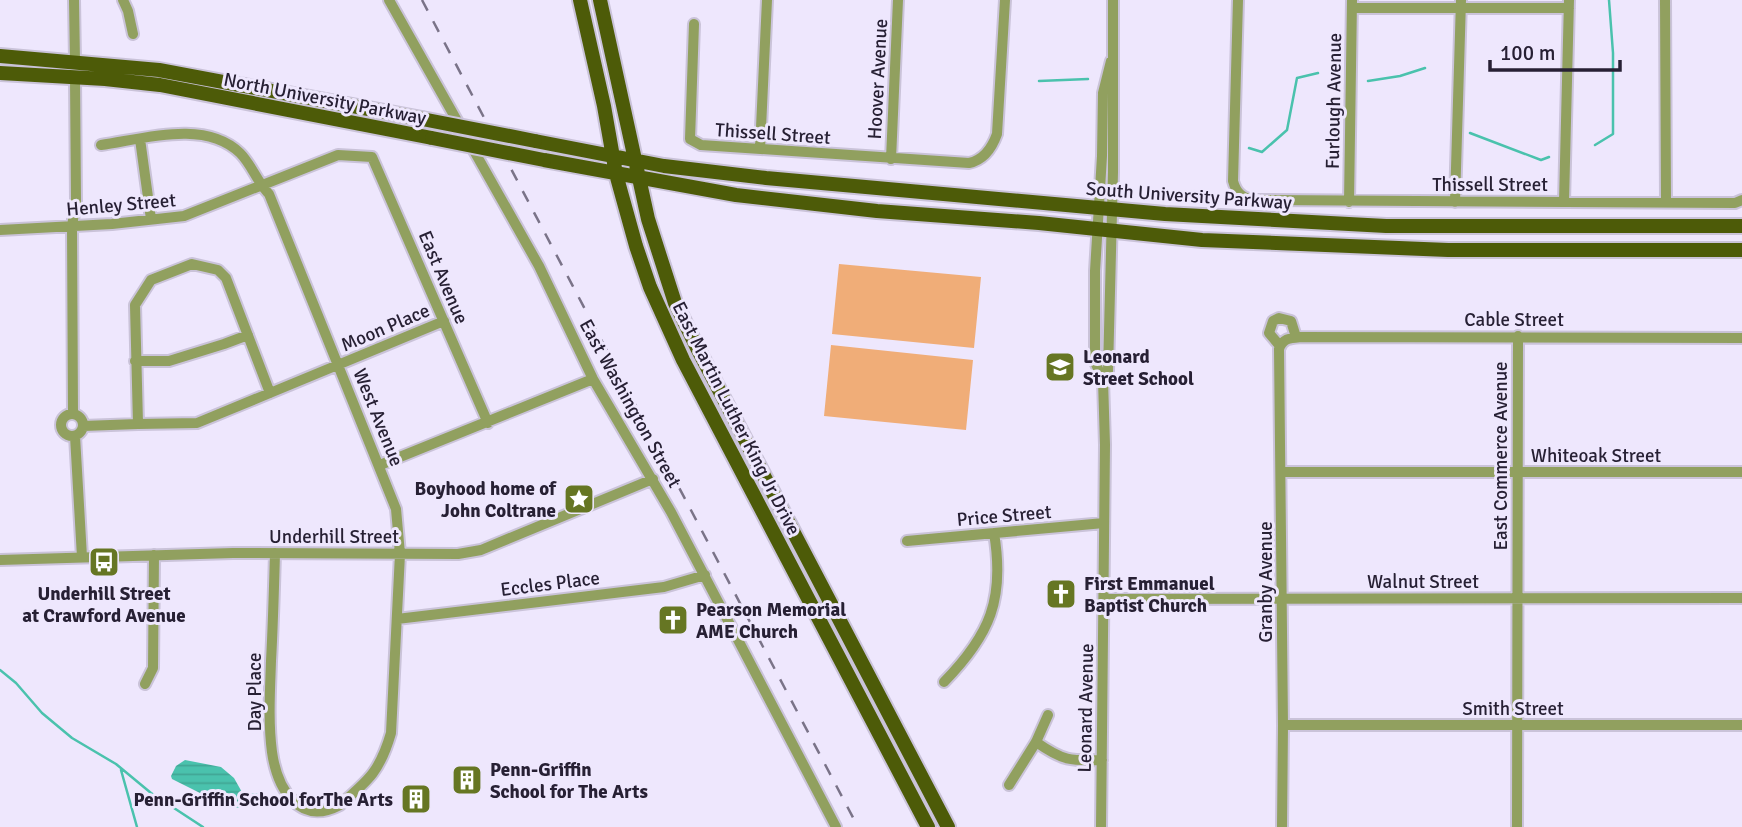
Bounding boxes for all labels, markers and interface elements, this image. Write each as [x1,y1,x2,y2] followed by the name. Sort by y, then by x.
[863,18,893,140] street label: Hoover Avenue
[1490,28,1620,72] scale bar
[1321,33,1347,169] street label: Furlough Avenue
[1500,40,1555,66] text: 100 m
[222,68,428,130] street label: North University Parkway
[714,118,832,150] street label: Thissell Street
[1432,173,1548,197] street label: Thissell Street
[1085,177,1293,215] street label: South University Parkway
[65,188,177,222] street label: Henley Street
[413,227,473,328] street label: East Avenue
[667,298,806,539] street label: East Martin Luther King Jr Drive
[337,299,433,357] street label: Moon Place
[1464,308,1564,332] street label: Cable Street
[574,315,687,492] street label: East Washington Street
[1083,345,1194,391] place label: Leonard Street School
[1043,350,1077,384] school or university icon: Leonard Street School
[1489,362,1513,551] street label: East Commerce Avenue
[348,365,409,470] street label: West Avenue
[1531,444,1661,468] street label: Whiteoak Street
[415,477,557,523] place label: Boyhood home of John Coltrane
[562,482,596,516] place icon: Boyhood home of John Coltrane
[956,500,1053,532] street label: Price Street
[1254,521,1278,643] street label: Granby Avenue
[269,525,399,549] street label: Underhill Street
[87,545,121,579] bus stop icon: Underhill Street at Crawford Avenue
[499,566,601,602] street label: Eccles Place
[1367,570,1479,594] street label: Walnut Street
[1084,572,1215,618] place label: First Emmanuel Baptist Church
[1044,577,1078,611] church icon: First Emmanuel Baptist Church
[22,582,186,628] place label: Underhill Street at Crawford Avenue
[696,598,846,644] place label: Pearson Memorial AME Church
[656,603,690,637] church icon: Pearson Memorial AME Church
[1073,643,1099,773] street label: Leonard Avenue
[243,653,267,731] street label: Day Place
[1462,697,1564,721] street label: Smith Street
[490,758,648,804] place label: Penn-Griffin School for The Arts
[450,763,484,797] building icon: Penn-Griffin School for The Arts
[399,782,433,816] building icon: Penn-Griffin School forThe Arts
[133,788,393,812] place label: Penn-Griffin School forThe Arts

